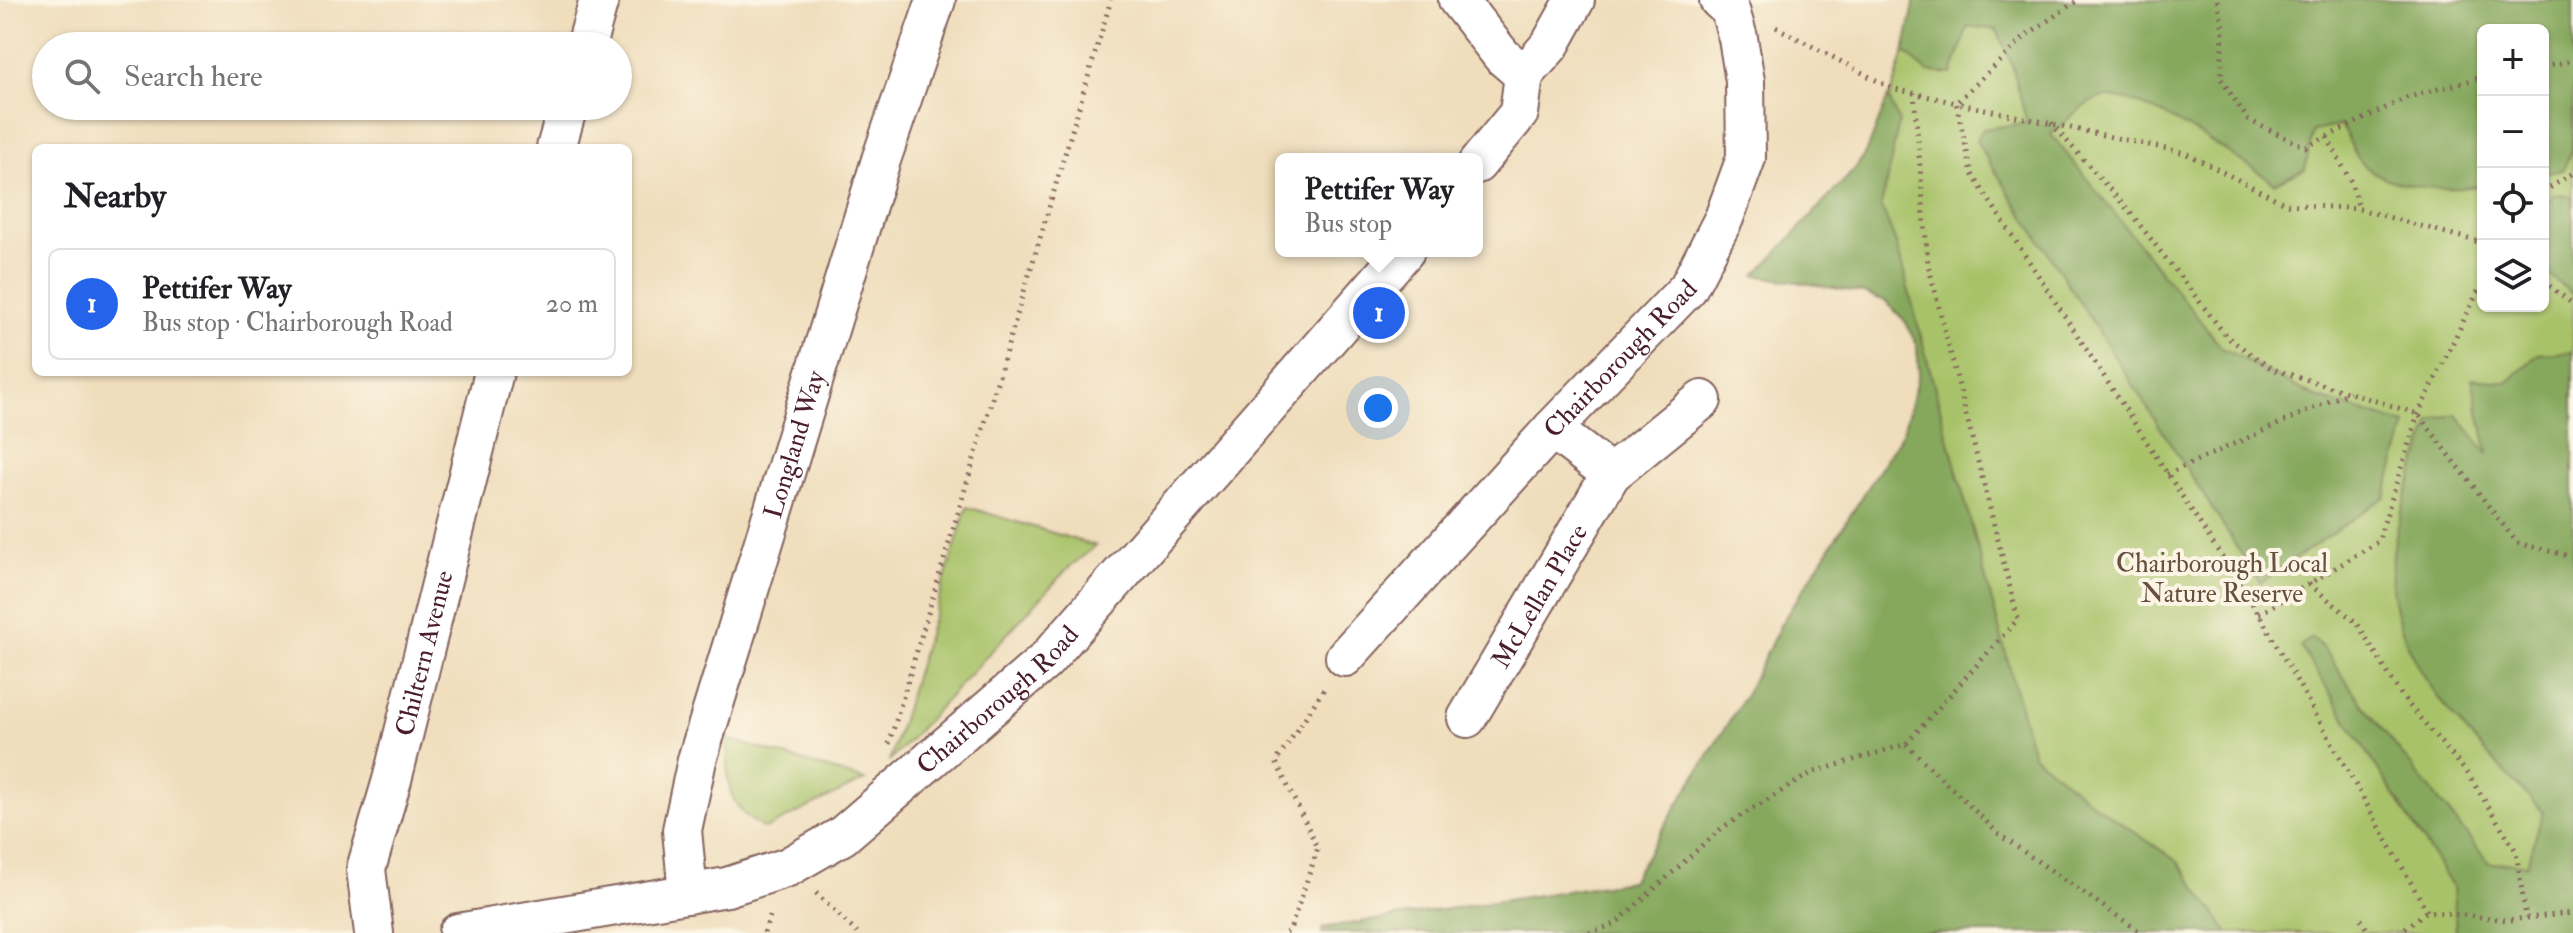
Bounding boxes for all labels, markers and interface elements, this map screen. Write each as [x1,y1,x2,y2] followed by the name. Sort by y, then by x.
[2477,24,2549,312] map controls
[2477,24,2549,96] button: +
[32,32,632,120] search box
[60,54,104,98] icon: search
[124,58,263,95] text: Search here
[2477,96,2549,168] button: −
[1275,153,1483,257] popup
[2477,168,2549,240] button: locate
[1304,171,1454,208] text: Pettifer Way
[64,175,166,218] text: Nearby
[1304,208,1392,240] text: Bus stop
[2477,240,2549,312] button: layers
[142,270,291,307] text: Pettifer Way
[1537,273,1704,445] street label: Chairborough Road
[1353,283,1405,343] pin: 1
[87,288,97,320] text: 1
[546,288,598,320] text: 20 m
[142,307,453,339] text: Bus stop · Chairborough Road
[757,366,833,522] street label: Longland Way
[1358,388,1398,428] your location
[1485,518,1595,674] street label: McLellan Place
[2116,548,2328,610] park label: Chairborough Local Nature Reserve
[389,567,461,739] street label: Chiltern Avenue
[910,619,1086,782] street label: Chairborough Road

